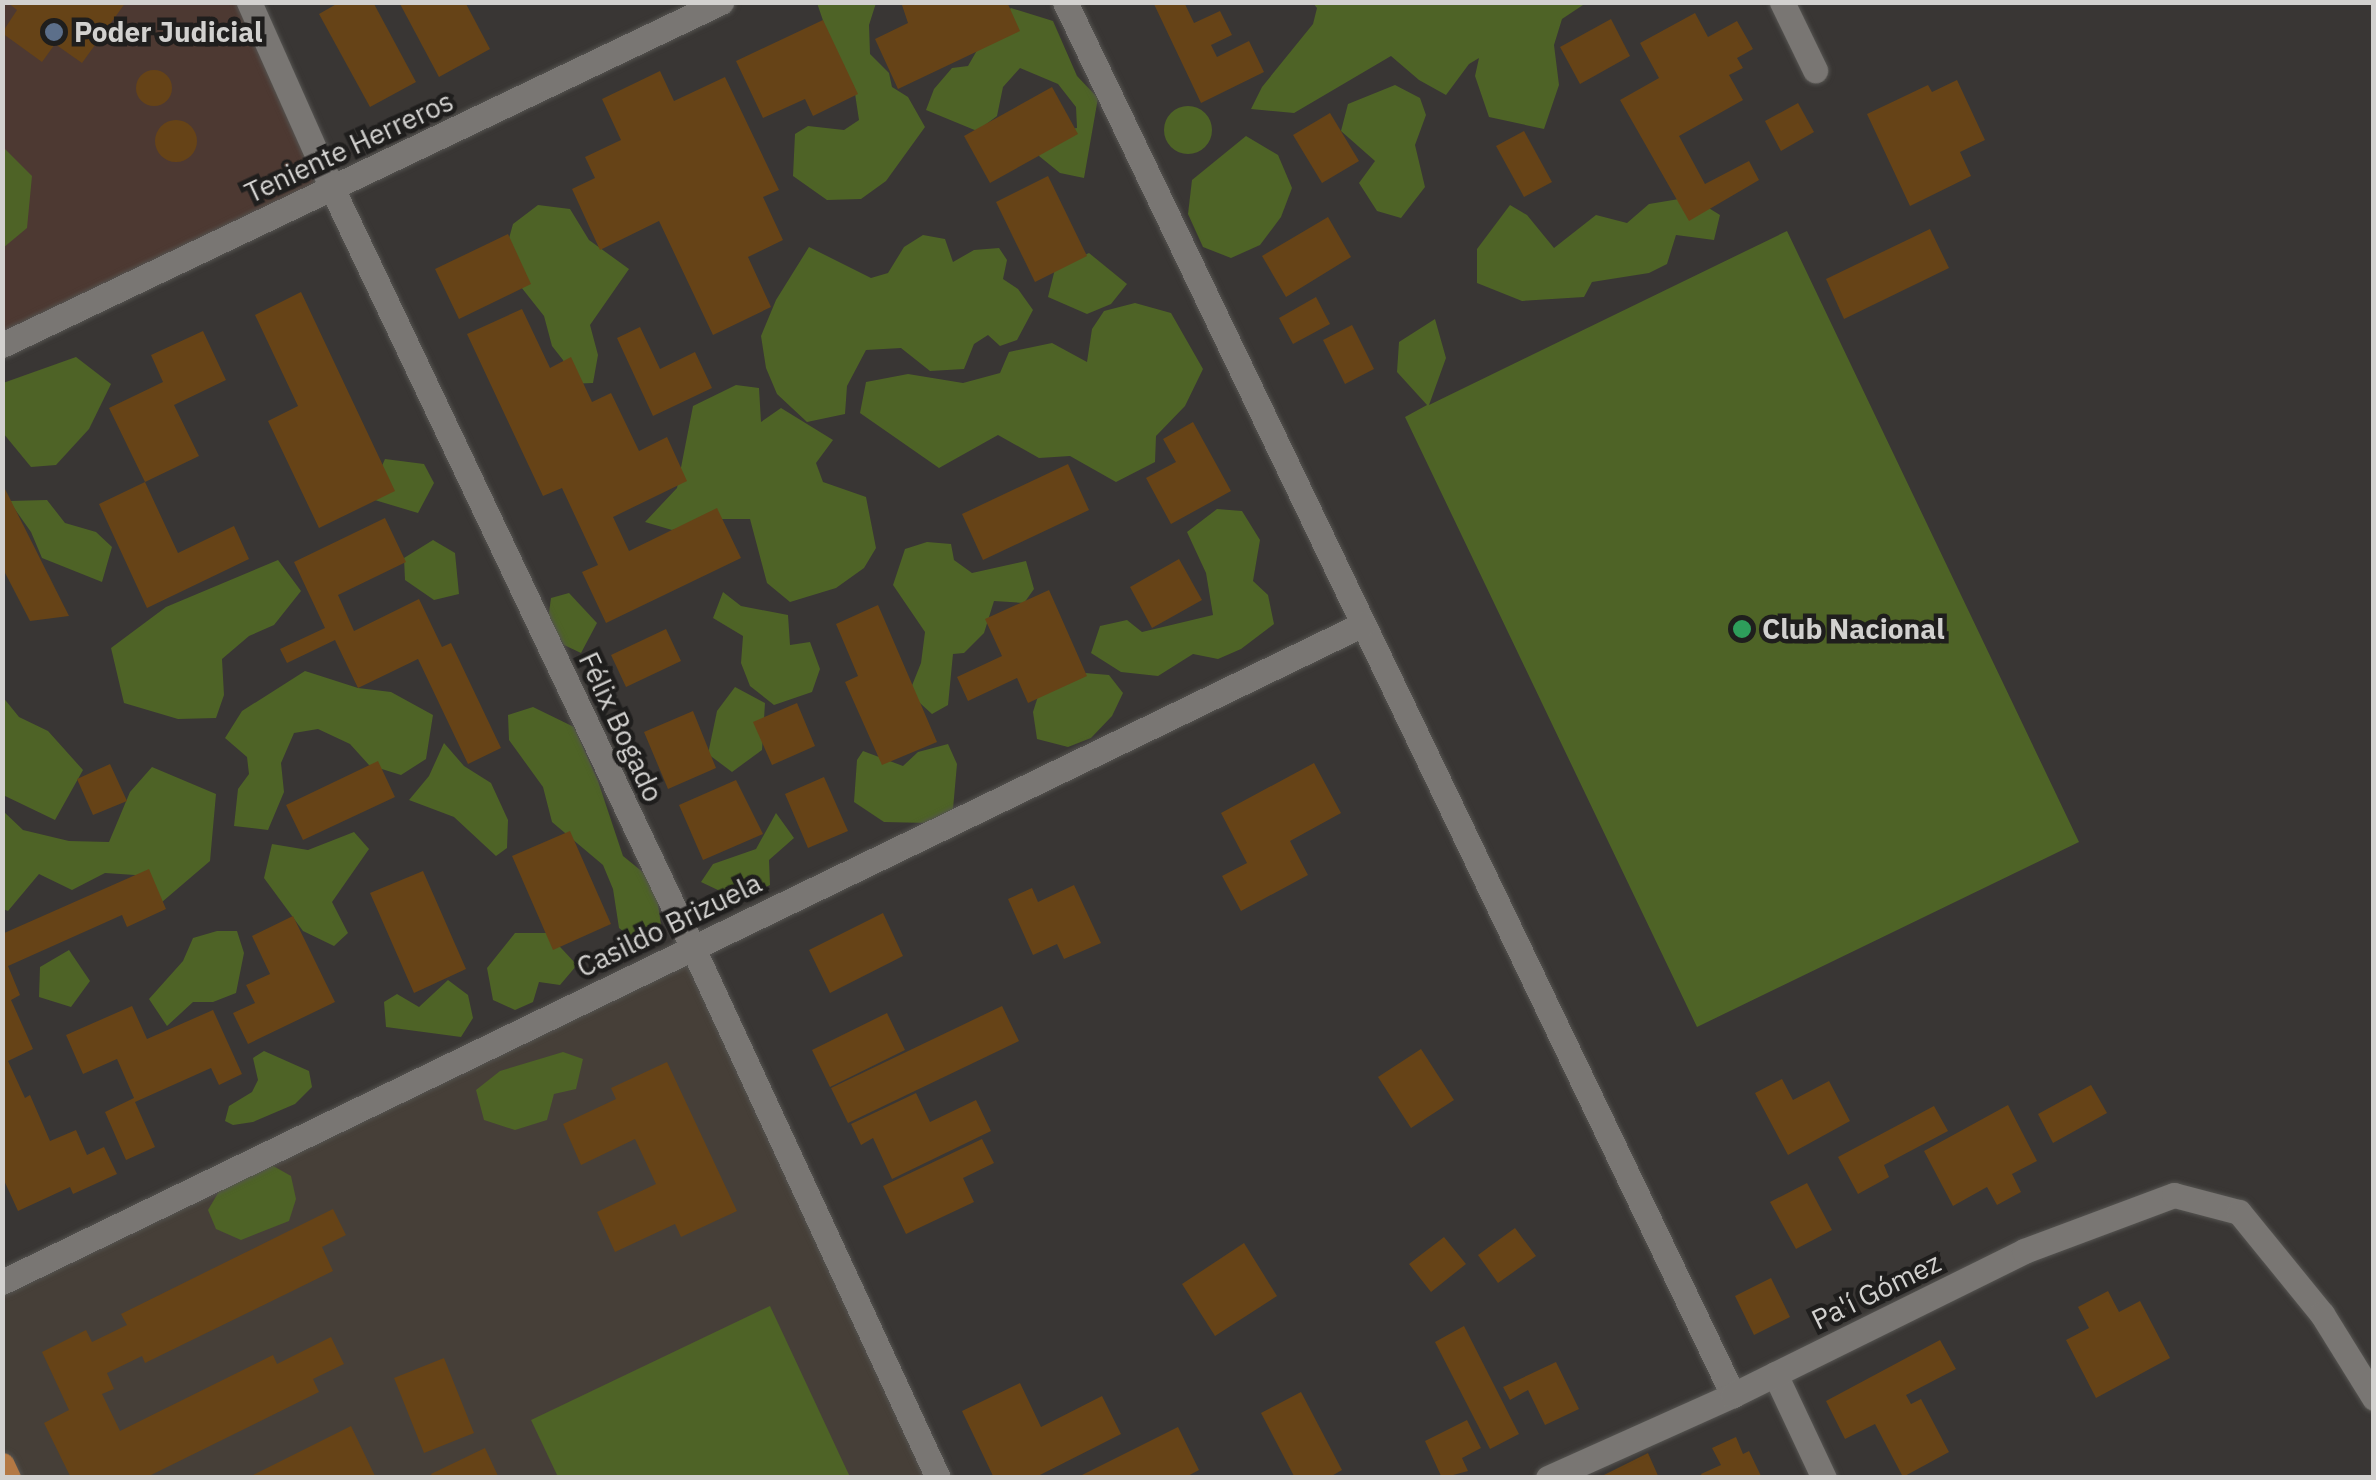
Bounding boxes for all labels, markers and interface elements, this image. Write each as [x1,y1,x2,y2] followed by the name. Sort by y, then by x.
[74,15,263,49] place label: Poder Judicial
[43,21,65,43] marker: Poder Judicial
[240,84,458,210] street label: Teniente Herreros
[1762,612,1945,646] place label: Club Nacional
[1731,618,1753,640] marker: Club Nacional
[572,647,670,807] street label: Félix Bogado
[571,866,767,984] street label: Casildo Brizuela
[1806,1245,1946,1337] street label: Pa'í Gómez

